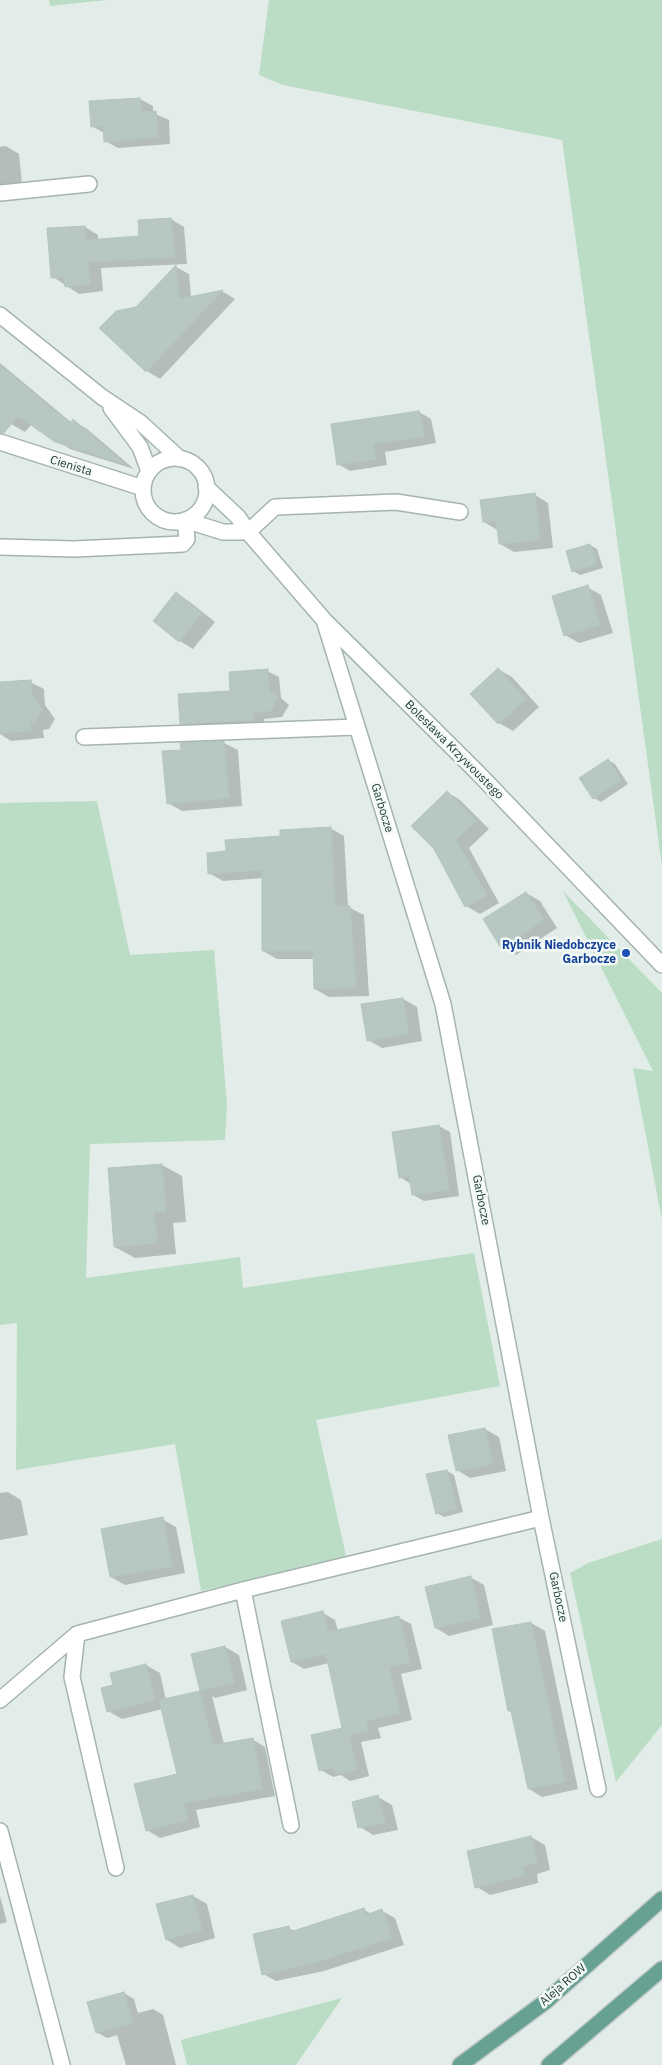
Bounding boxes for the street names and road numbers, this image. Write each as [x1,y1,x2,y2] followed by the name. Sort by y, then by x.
[48,453,94,479] street label: Cienista
[402,698,506,802] street label: Bolesława Krzywoustego
[368,782,396,834] street label: Garbocze
[469,1174,493,1226] street label: Garbocze
[546,1571,570,1623] street label: Garbocze
[537,1961,589,2009] street label: Aleja ROW

